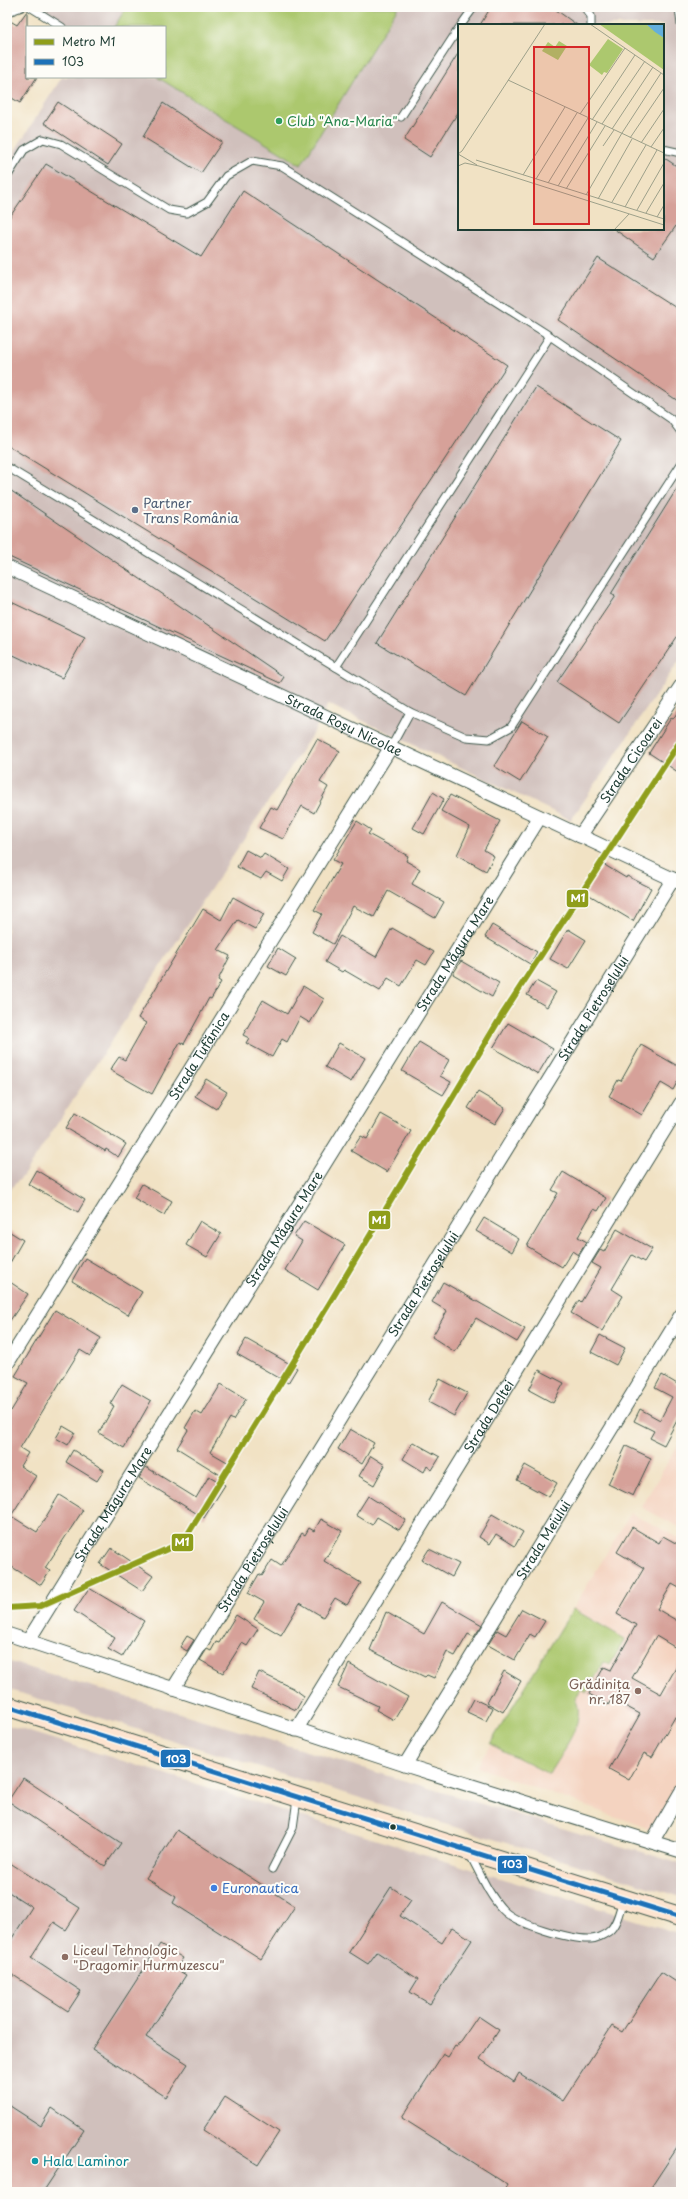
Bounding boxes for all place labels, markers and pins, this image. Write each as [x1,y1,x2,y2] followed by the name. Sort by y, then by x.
[287,111,398,130] place label: Club "Ana-Maria"
[274,116,284,126] marker: Club "Ana-Maria"
[143,493,240,527] place label: Partner Trans România
[130,505,140,515] marker: Partner Trans România
[569,1674,631,1708] place label: Grădinița nr. 187
[633,1686,643,1696] marker: Grădinița nr. 187
[388,1822,398,1832] unlabelled marker
[222,1878,299,1897] place label: Euronautica
[209,1883,219,1893] marker: Euronautica
[73,1940,225,1974] place label: Liceul Tehnologic "Dragomir Hurmuzescu"
[60,1952,70,1962] marker: Liceul Tehnologic "Dragomir Hurmuzescu"
[43,2151,130,2170] place label: Hala Laminor
[30,2156,40,2166] marker: Hala Laminor

